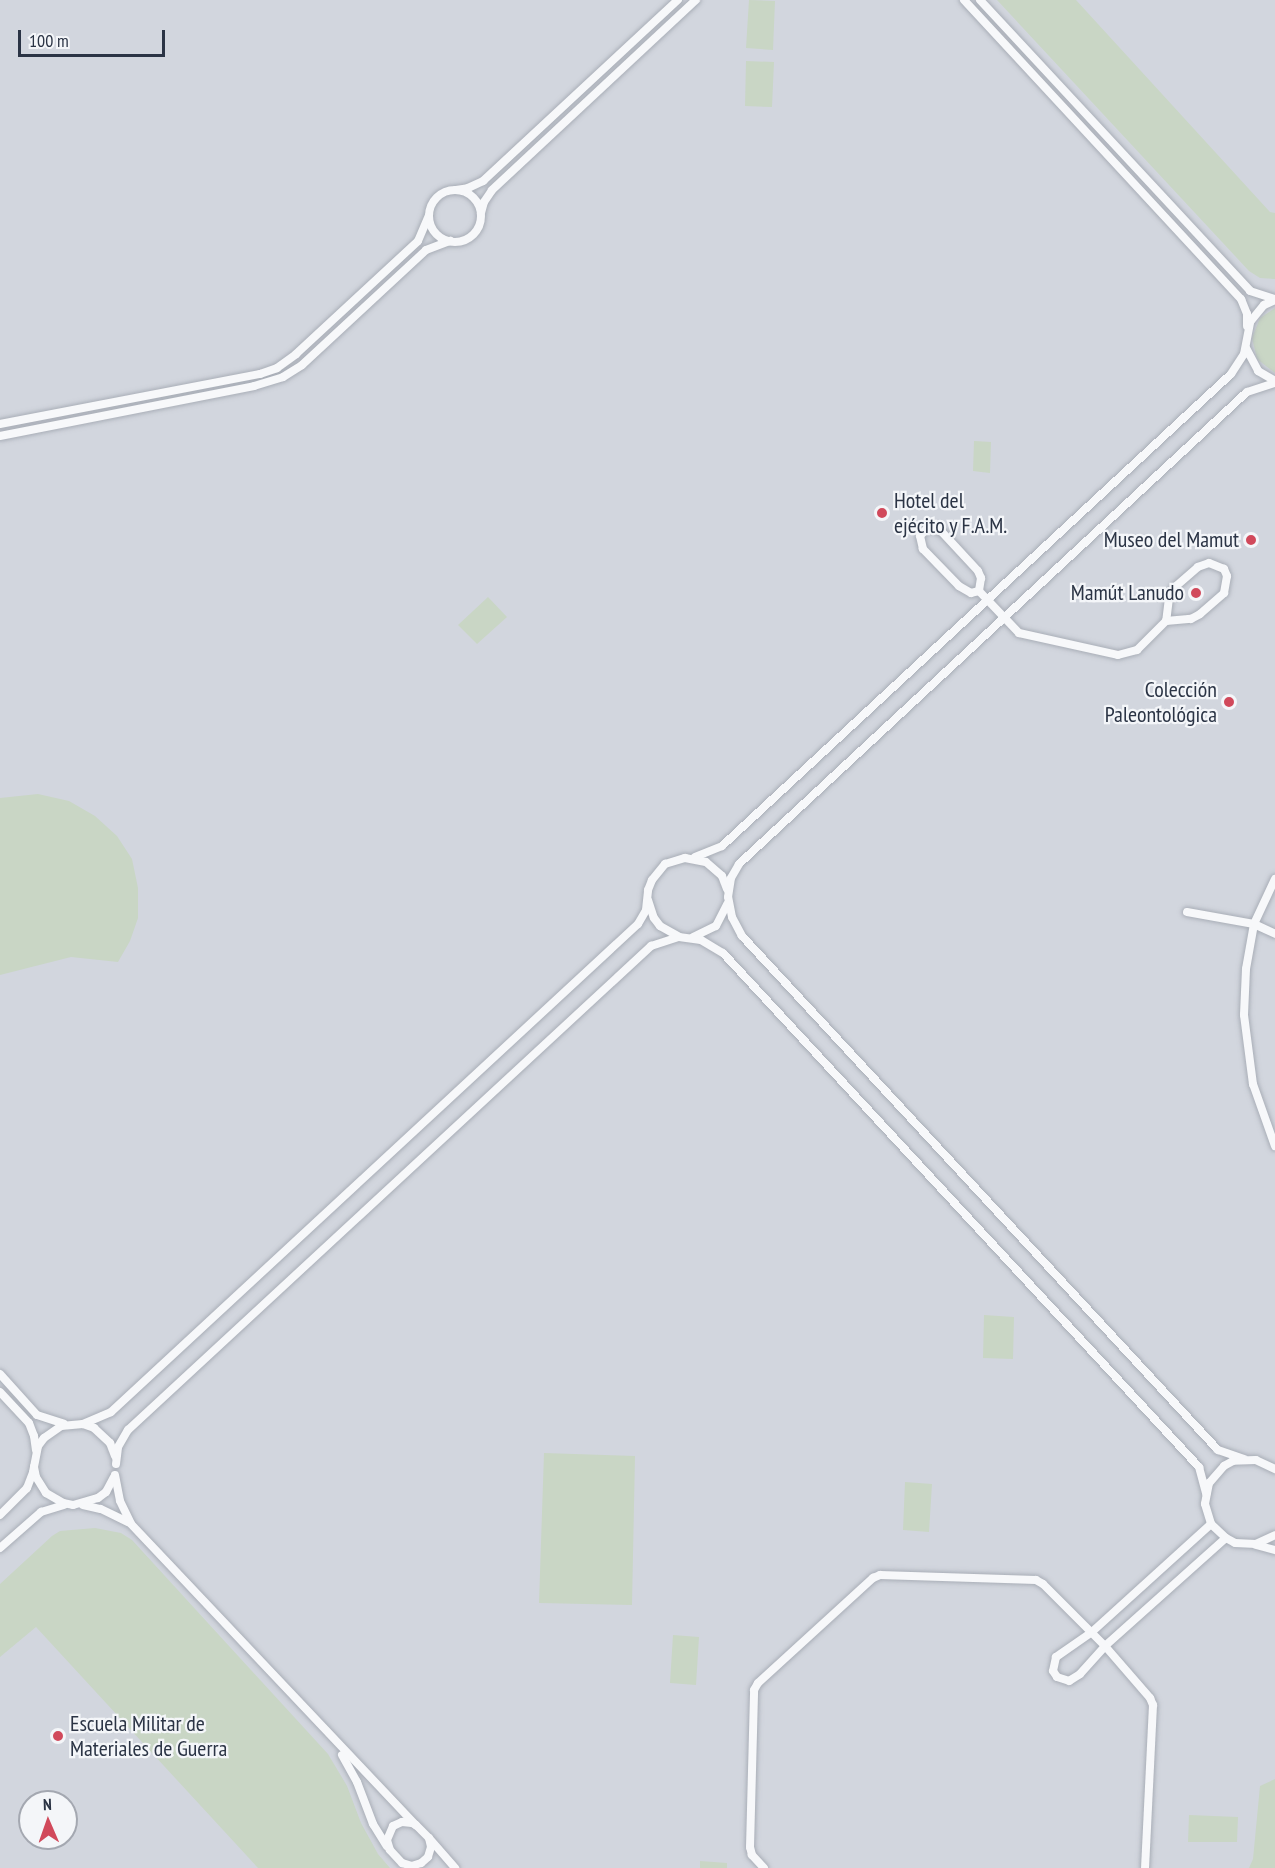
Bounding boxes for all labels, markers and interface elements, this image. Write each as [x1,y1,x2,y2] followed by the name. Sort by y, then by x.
[21,18,168,56] scale bar
[29,29,69,52] text: 100 m
[894,487,1008,538] place label: Hotel del ejécito y F.A.M.
[875,506,889,520] marker: Hotel del ejécito y F.A.M.
[1104,527,1239,553] place label: Museo del Mamut
[1244,533,1258,547] marker: Museo del Mamut
[1071,580,1184,606] place label: Mamút Lanudo
[1189,586,1203,600] marker: Mamút Lanudo
[1105,676,1217,728] place label: Colección Paleontológica
[1222,695,1236,709] marker: Colección Paleontológica
[70,1710,227,1762] place label: Escuela Militar de Materiales de Guerra
[51,1729,65,1743] marker: Escuela Militar de Materiales de Guerra
[18,1790,78,1850] north arrow
[43,1794,52,1814] text: N

